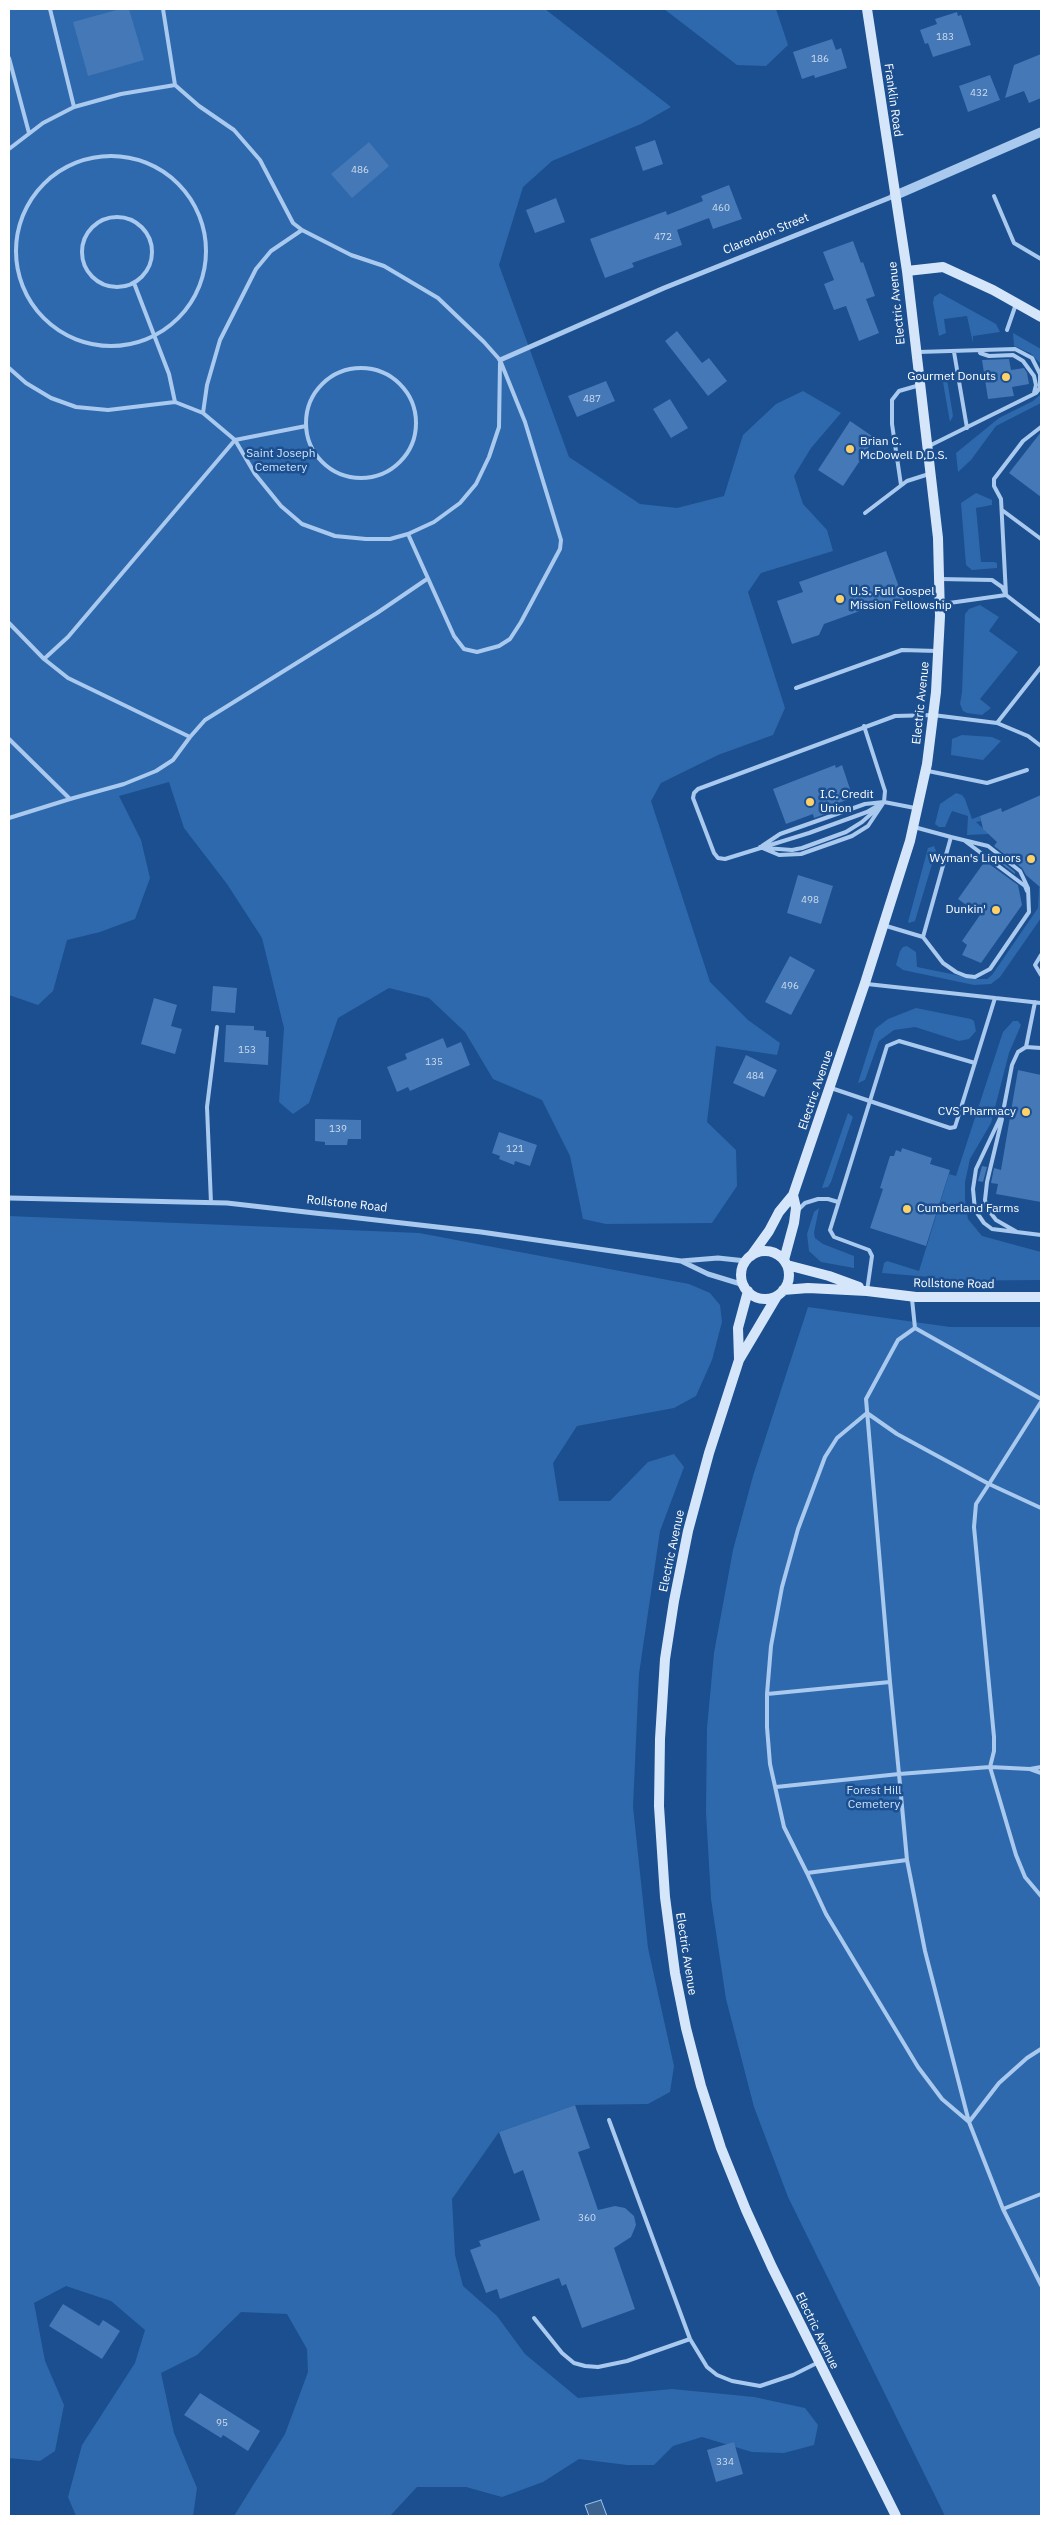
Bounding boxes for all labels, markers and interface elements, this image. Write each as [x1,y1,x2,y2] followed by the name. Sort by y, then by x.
[936,31,954,43] house number: 183
[811,53,829,65] house number: 186
[881,62,905,138] street label: Franklin Road
[970,87,988,99] house number: 432
[351,164,369,176] house number: 486
[712,202,730,214] house number: 460
[721,210,811,258] street label: Clarendon Street
[654,231,672,243] house number: 472
[885,261,909,345] street label: Electric Avenue
[907,370,996,384] place label: Gourmet Donuts
[1000,371,1012,383] marker: Gourmet Donuts
[583,393,601,405] house number: 487
[860,435,948,463] place label: Brian C. McDowell D.D.S.
[844,443,856,455] marker: Brian C. McDowell D.D.S.
[246,447,316,475] park label: Saint Joseph Cemetery
[850,585,952,613] place label: U.S. Full Gospel Mission Fellowship
[834,593,846,605] marker: U.S. Full Gospel Mission Fellowship
[909,661,933,745] street label: Electric Avenue
[820,788,874,816] place label: I.C. Credit Union
[804,796,816,808] marker: I.C. Credit Union
[929,852,1021,866] place label: Wyman's Liquors
[1025,853,1037,865] marker: Wyman's Liquors
[801,894,819,906] house number: 498
[945,903,986,917] place label: Dunkin'
[990,904,1002,916] marker: Dunkin'
[781,980,799,992] house number: 496
[238,1044,256,1056] house number: 153
[796,1048,836,1132] street label: Electric Avenue
[425,1056,443,1068] house number: 135
[746,1070,764,1082] house number: 484
[938,1105,1016,1119] place label: CVS Pharmacy
[1020,1106,1032,1118] marker: CVS Pharmacy
[329,1123,347,1135] house number: 139
[506,1143,524,1155] house number: 121
[306,1193,388,1215] street label: Rollstone Road
[917,1202,1019,1216] place label: Cumberland Farms
[901,1203,913,1215] marker: Cumberland Farms
[913,1276,995,1292] street label: Rollstone Road
[656,1509,688,1593] street label: Electric Avenue
[847,1784,901,1812] park label: Forest Hill Cemetery
[672,1912,700,1996] street label: Electric Avenue
[578,2212,596,2224] house number: 360
[792,2290,842,2372] street label: Electric Avenue
[216,2417,228,2429] house number: 95
[716,2456,734,2468] house number: 334

